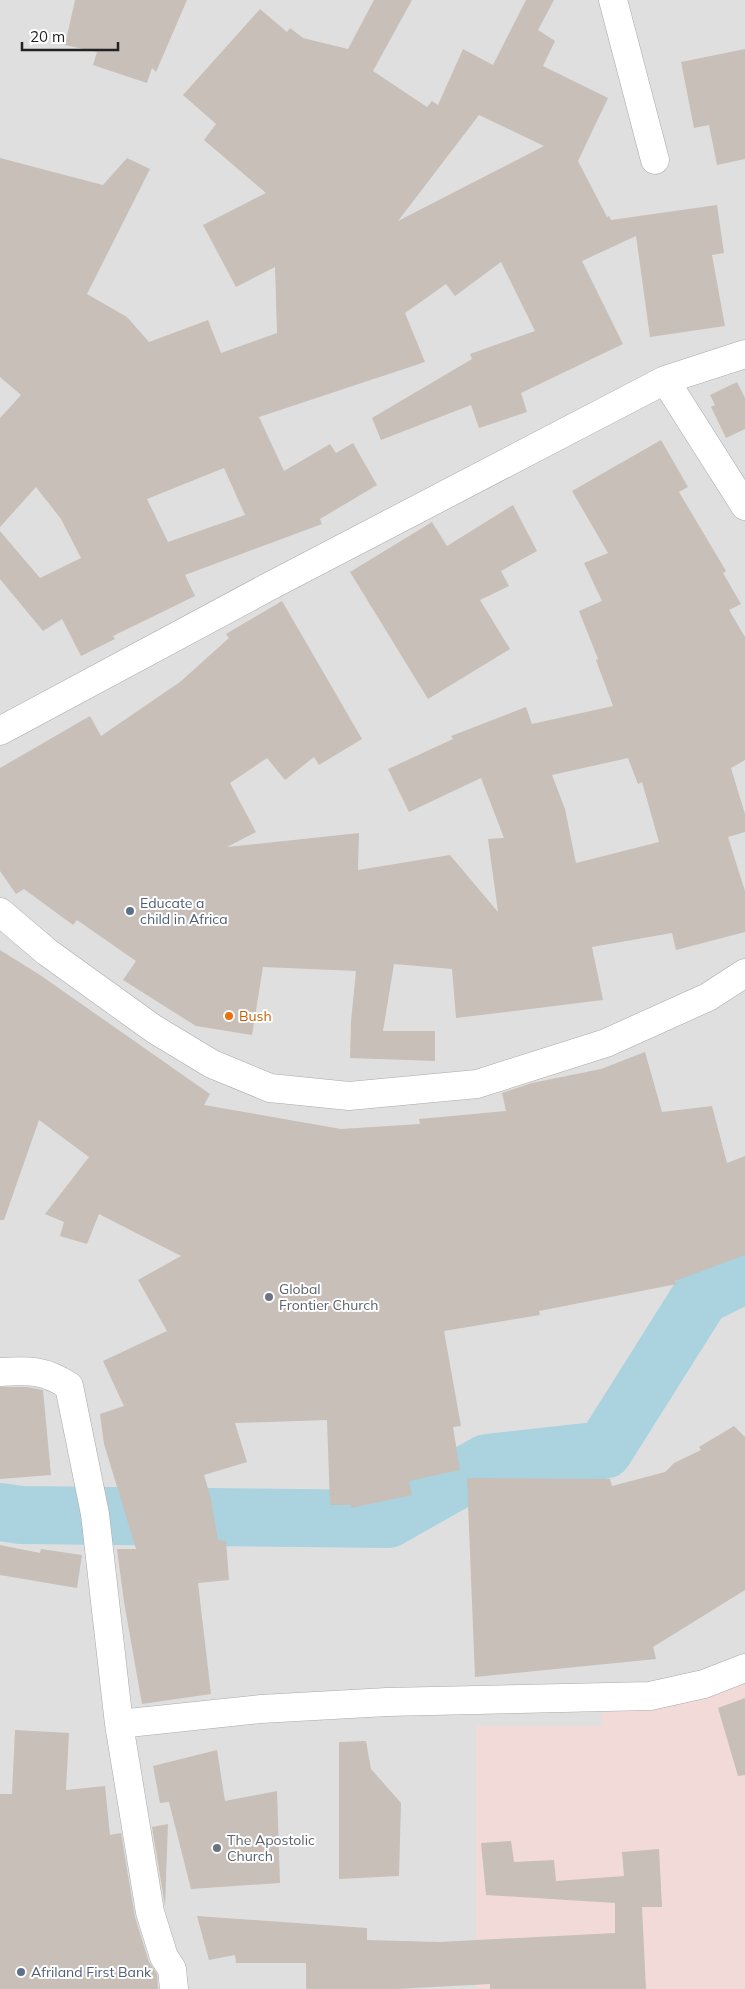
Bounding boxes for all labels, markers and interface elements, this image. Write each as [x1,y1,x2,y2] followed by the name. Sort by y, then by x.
[22,20,119,52] scale bar
[30,27,65,46] text: 20 m
[140,894,228,928] place label: Educate a child in Africa
[124,905,136,917] marker: Educate a child in Africa
[239,1007,272,1025] place label: Bush
[223,1010,235,1022] marker: Bush
[279,1280,379,1314] place label: Global Frontier Church
[263,1291,275,1303] marker: Global Frontier Church
[227,1831,315,1865] place label: The Apostolic Church
[211,1842,223,1854] marker: The Apostolic Church
[31,1963,152,1981] place label: Afriland First Bank
[15,1966,27,1978] marker: Afriland First Bank

